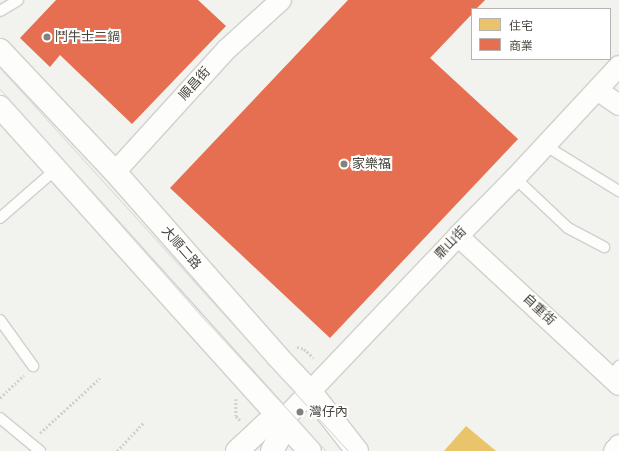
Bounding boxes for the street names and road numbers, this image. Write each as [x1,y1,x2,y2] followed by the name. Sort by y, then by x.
[176,64,214,104] street label: 順昌街
[158,223,204,273] street label: 大順二路
[432,224,470,262] street label: 鼎山街
[519,291,559,329] street label: 自重街

